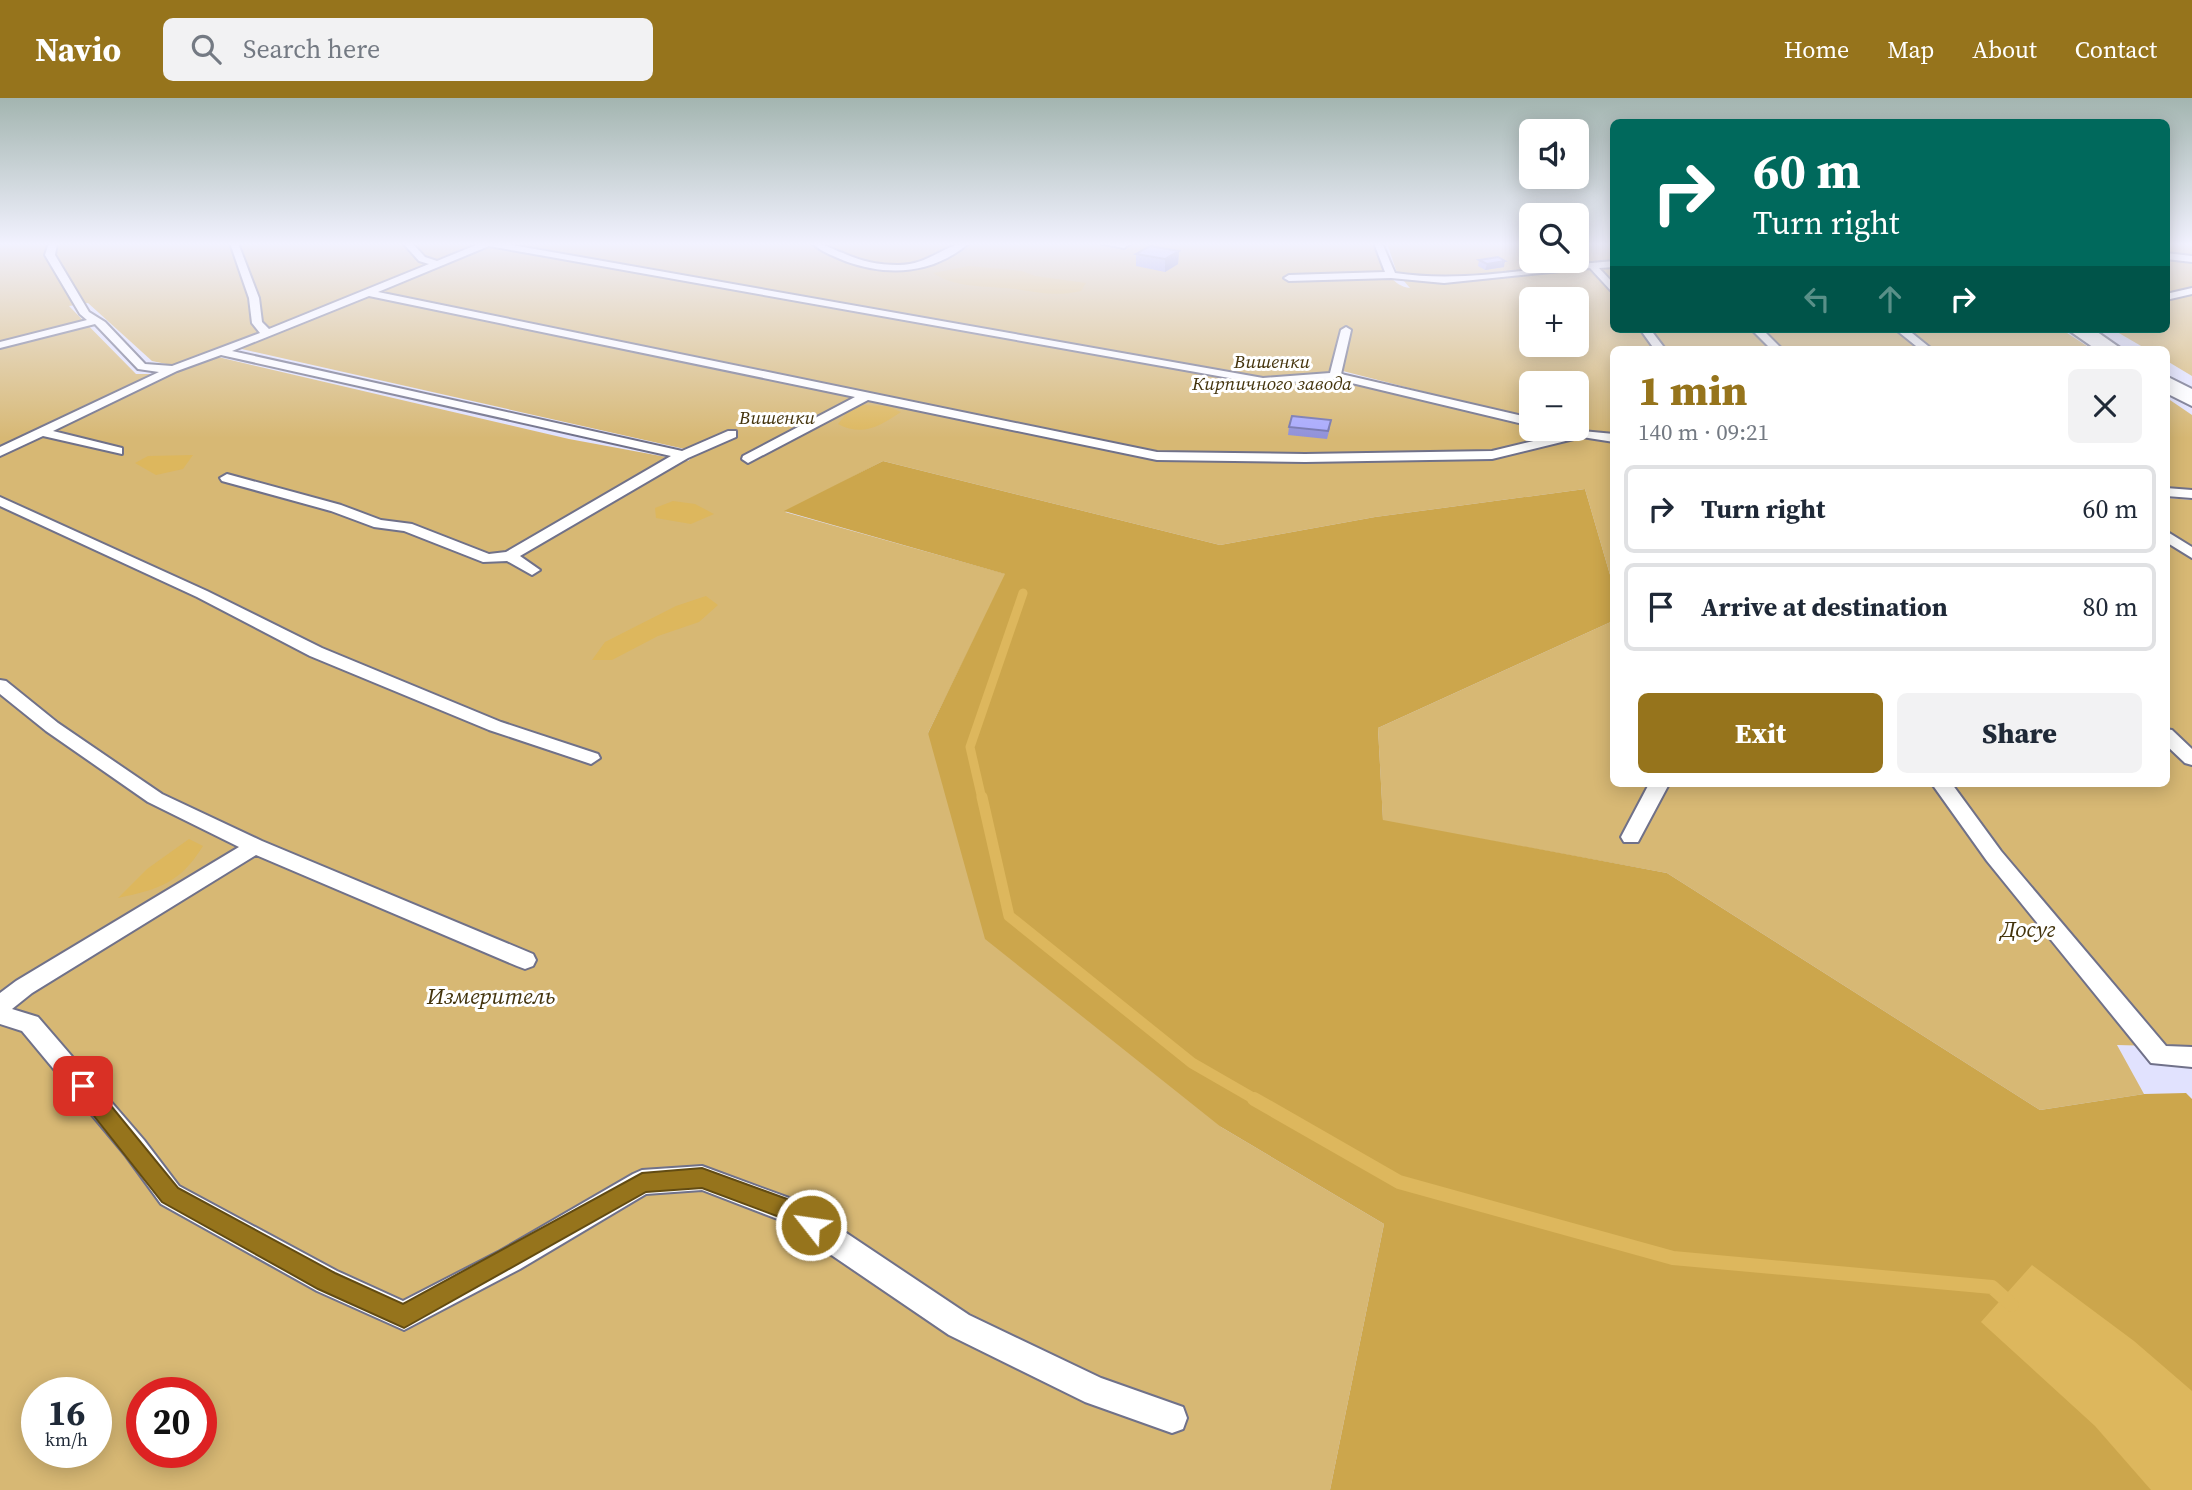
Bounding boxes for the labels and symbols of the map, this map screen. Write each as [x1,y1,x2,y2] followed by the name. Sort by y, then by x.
[1191,348,1352,396] park label: Вишенки Кирпичного завода
[738,404,815,430] park label: Вишенки
[1998,913,2056,945] park label: Досуг
[426,980,555,1012] park label: Измеритель
[53,1056,113,1116] pin
[774,1188,848,1262] position arrow
[126,1377,217,1468] speed limit sign: 20

